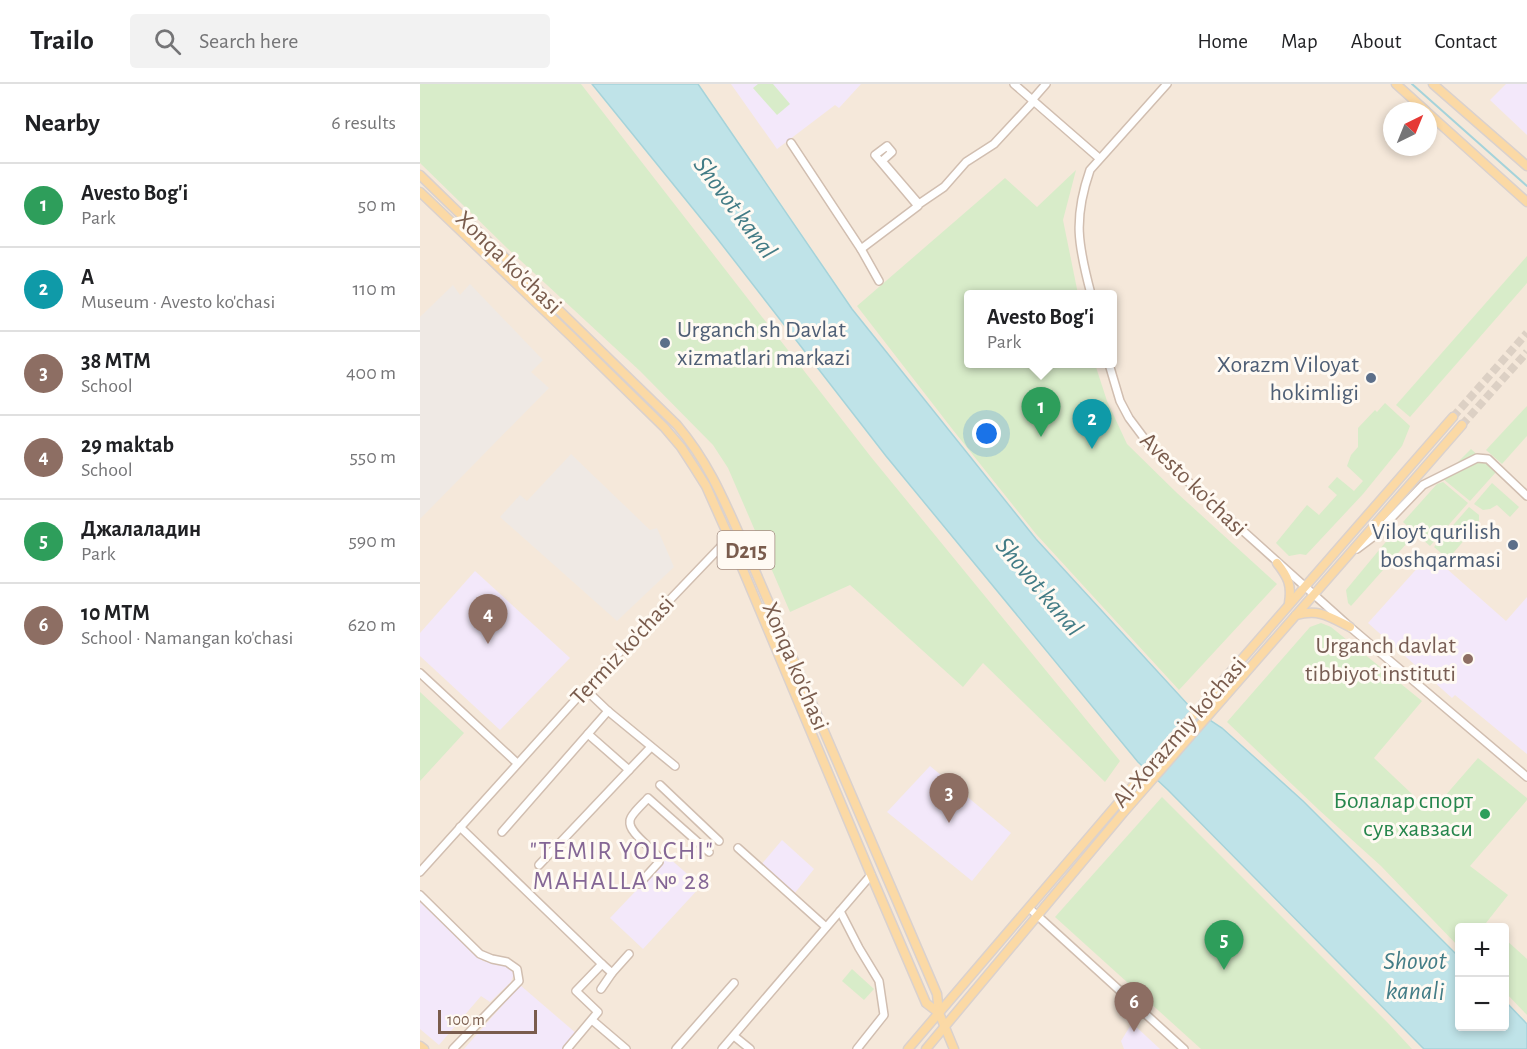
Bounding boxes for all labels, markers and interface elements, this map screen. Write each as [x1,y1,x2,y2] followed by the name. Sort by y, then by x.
[130,14,550,68] search box
[151,25,184,58] icon: search
[30,27,94,55] text: Trailo
[199,30,298,52] text: Search here
[1197,31,1248,52] text: Home
[1281,31,1318,52] text: Map
[1351,31,1401,52] text: About
[1434,31,1497,52] text: Contact
[1383,102,1437,156] north arrow
[24,110,100,136] text: Nearby
[331,113,396,133] text: 6 results
[689,152,782,264] water label: Shovot kanal
[81,182,188,204] text: Avesto Bog'i
[40,195,47,215] text: 1
[358,195,396,215] text: 50 m
[451,207,566,319] street label: Xonqa ko'chasi
[81,208,116,228] text: Park
[81,266,94,288] text: A
[39,279,48,299] text: 2
[352,279,396,299] text: 110 m
[964,290,1117,368] popup
[81,292,275,312] text: Museum · Avesto ko'chasi
[987,306,1094,328] text: Avesto Bog'i
[677,318,850,370] place label: Urganch sh Davlat xizmatlari markazi
[987,332,1021,352] text: Park
[658,336,672,350] marker: Urganch sh Davlat xizmatlari markazi
[81,350,151,372] text: 38 MTM
[1217,353,1359,405] place label: Xorazm Viloyat hokimligi
[39,363,48,383] text: 3
[346,363,396,383] text: 400 m
[1364,371,1378,385] marker: Xorazm Viloyat hokimligi
[81,376,133,396] text: School
[1022,388,1060,437] pin: 1
[1072,400,1112,449] pin: 2
[972,419,1001,448] your location
[1135,428,1251,541] street label: Avesto ko'chasi
[81,434,174,456] text: 29 maktab
[38,447,49,467] text: 4
[349,447,396,467] text: 550 m
[81,460,133,480] text: School
[81,518,201,540] text: Джалаладин
[1372,520,1501,572] place label: Viloyt qurilish boshqarmasi
[39,531,48,551] text: 5
[348,531,396,551] text: 590 m
[718,531,774,569] road number: D215
[991,532,1088,641] water label: Shovot kanal
[1506,538,1520,552] marker: Viloyt qurilish boshqarmasi
[81,544,116,564] text: Park
[566,591,679,710] street label: Termiz ko'chasi
[468,594,508,644] pin: 4
[757,599,833,734] street label: Xonqa ko'chasi
[81,602,150,624] text: 10 MTM
[39,615,48,635] text: 6
[348,615,396,635] text: 620 m
[81,628,293,648] text: School · Namangan ko'chasi
[1305,634,1456,686] place label: Urganch davlat tibbiyot instituti
[1461,652,1475,666] marker: Urganch davlat tibbiyot instituti
[1108,653,1251,812] street label: Al-Xorazmiy ko’chasi
[930,774,968,823] pin: 3
[1333,789,1473,841] place label: Болалар спорт сув хавзаси
[1478,807,1492,821] marker: Болалар спорт сув хавзаси
[530,838,714,894] district label: "TEMIR YOLCHI" MAHALLA № 28
[1204,920,1244,970] pin: 5
[1455,923,1509,1031] map controls
[1455,923,1509,977] button: +
[1383,948,1447,1004] water label: Shovot kanali
[1455,977,1509,1031] button: −
[1114,982,1154,1032] pin: 6
[438,1007,537,1034] scale bar
[447,1012,485,1028] text: 100 m

